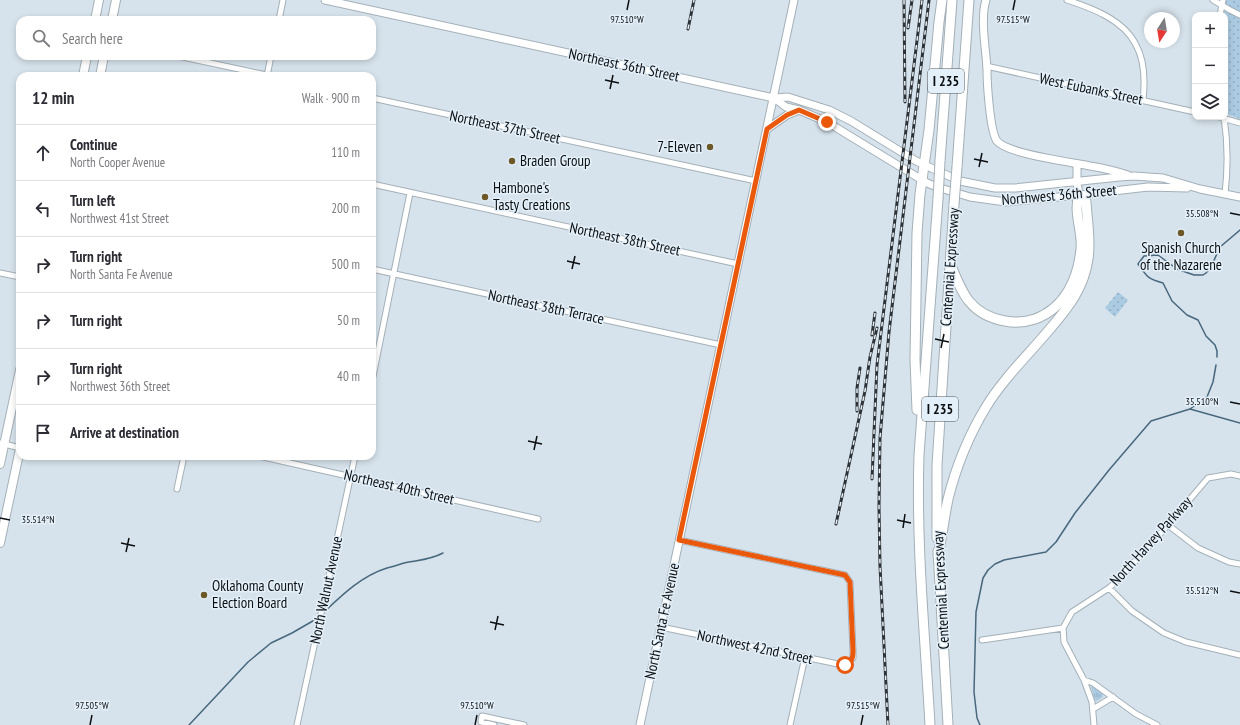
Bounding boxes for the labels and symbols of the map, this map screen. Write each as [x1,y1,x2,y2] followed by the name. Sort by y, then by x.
[1144,12,1180,48] north arrow
[610,13,644,26] text: 97.510°W
[996,13,1030,26] text: 97.515°W
[567,43,681,86] street label: Northeast 36th Street
[1038,68,1145,109] street label: West Eubanks Street
[928,69,964,93] road number: I 235
[448,106,562,148] street label: Northeast 37th Street
[818,113,836,131] route end
[657,137,702,156] place label: 7-Eleven
[705,142,715,152] marker: 7-Eleven
[520,151,591,170] place label: Braden Group
[507,156,517,166] marker: Braden Group
[493,178,570,214] place label: Hambone's Tasty Creations
[1001,180,1117,209] street label: Northwest 36th Street
[480,192,490,202] marker: Hambone's Tasty Creations
[936,207,963,327] street label: Centennial Expressway
[1185,207,1219,220] text: 35.508°N
[568,217,682,260] street label: Northeast 38th Street
[1176,228,1186,238] marker: Spanish Church of the Nazarene
[1140,238,1222,274] place label: Spanish Church of the Nazarene
[486,285,606,328] street label: Northeast 38th Terrace
[1185,395,1219,408] text: 35.510°N
[922,397,958,421] road number: I 235
[342,465,456,508] street label: Northeast 40th Street
[1105,492,1196,589] street label: North Harvey Parkway
[21,513,55,526] text: 35.514°N
[928,530,953,650] street label: Centennial Expressway
[305,534,346,646] street label: North Walnut Avenue
[640,561,683,681] street label: North Santa Fe Avenue
[212,576,304,612] place label: Oklahoma County Election Board
[1185,584,1219,597] text: 35.512°N
[199,590,209,600] marker: Oklahoma County Election Board
[695,625,815,668] street label: Northwest 42nd Street
[836,656,854,674] route start
[75,699,109,712] text: 97.505°W
[460,699,494,712] text: 97.510°W
[846,699,880,712] text: 97.515°W

